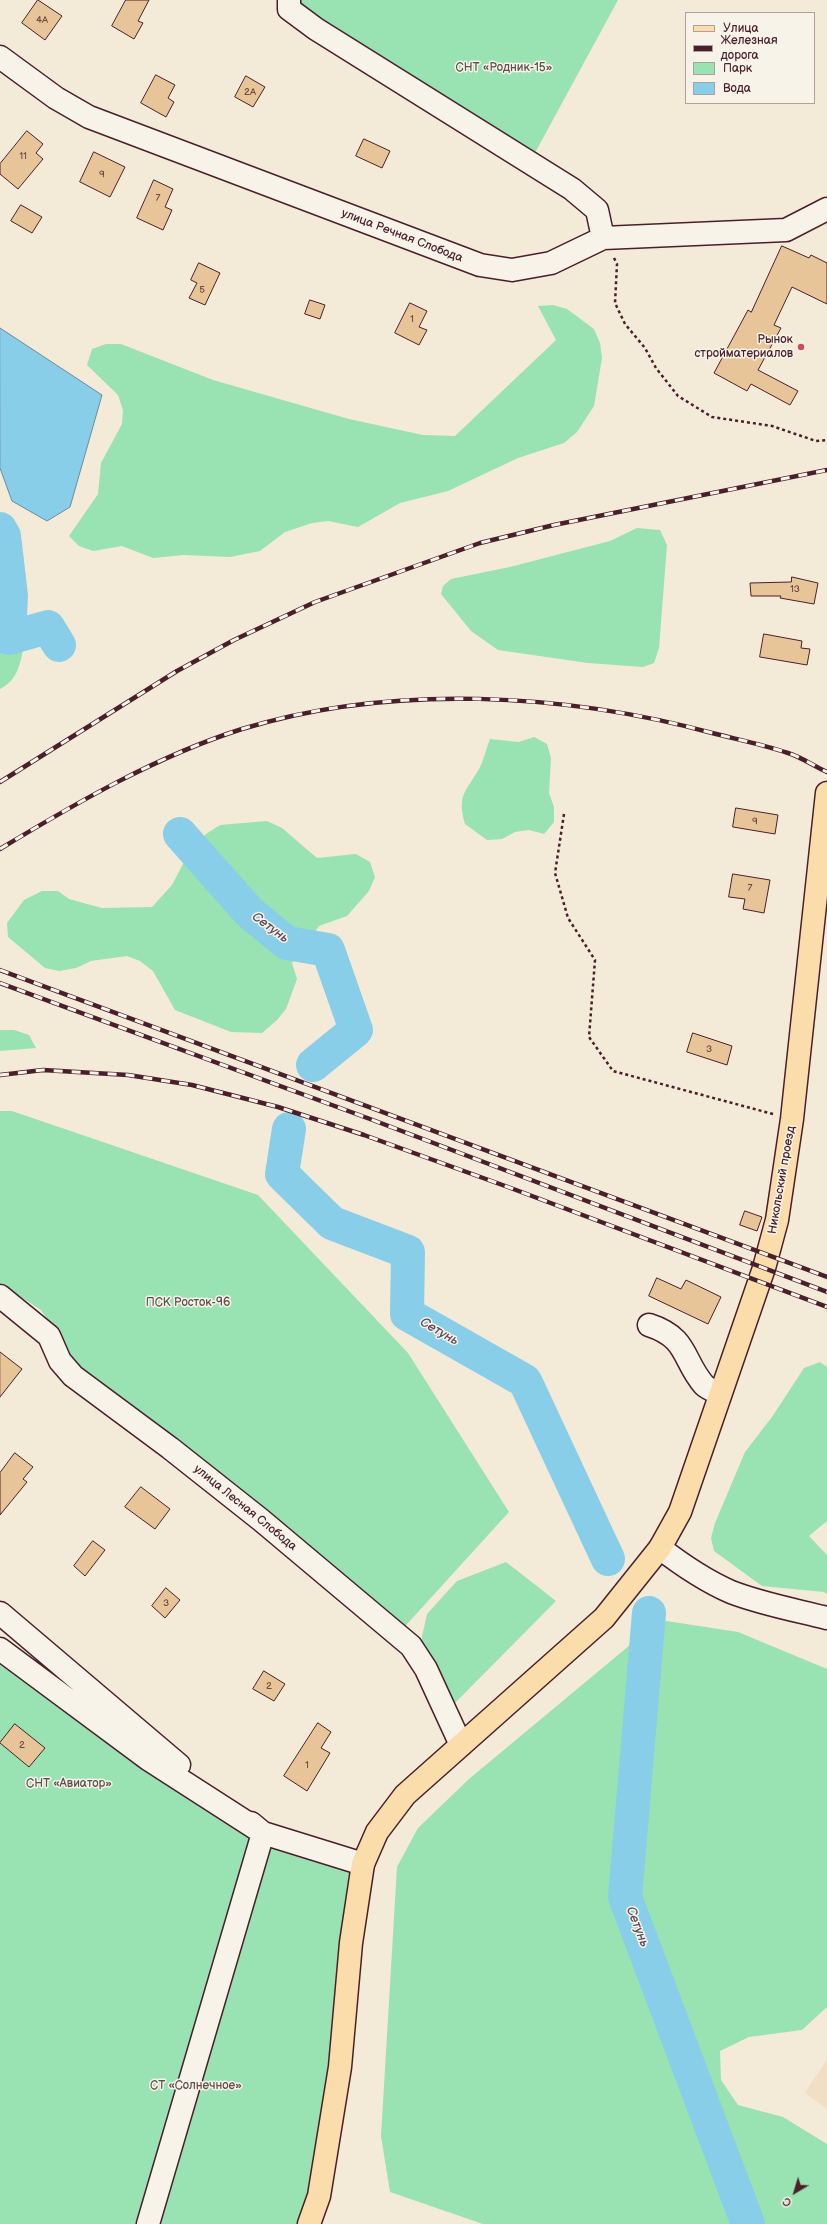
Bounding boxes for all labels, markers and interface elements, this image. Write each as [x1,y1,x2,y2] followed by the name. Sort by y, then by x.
[685,12,815,104] legend
[36,14,48,26] house number: 4А
[723,21,759,36] text: Улица
[721,33,778,63] text: Железная дорога
[456,61,552,75] park label: СНТ «Родник-15»
[723,61,752,76] text: Парк
[723,81,751,96] text: Вода
[244,86,256,98] house number: 2А
[19,150,27,162] house number: 11
[99,168,105,180] house number: 9
[156,192,160,204] house number: 7
[339,206,465,266] street label: улица Речная Слобода
[199,284,205,296] house number: 5
[410,313,414,325] house number: 1
[694,333,793,361] place label: Рынок стройматериалов
[796,342,806,352] marker: Рынок стройматериалов
[790,583,800,595] house number: 13
[752,815,758,827] house number: 9
[748,882,752,894] house number: 7
[248,909,292,947] water label: Сетунь
[706,1043,712,1055] house number: 3
[765,1125,799,1235] street label: Никольский проезд
[146,1296,230,1310] park label: ПСК Росток-96
[417,1315,461,1349] water label: Сетунь
[191,1462,299,1554] street label: улица Лесная Слобода
[163,1597,169,1609] house number: 3
[266,1680,272,1692] house number: 2
[19,1739,25,1751] house number: 2
[305,1759,309,1771] house number: 1
[26,1777,112,1791] park label: СНТ «Авиатор»
[622,1905,652,1949] water label: Сетунь
[150,2079,242,2093] park label: СТ «Солнечное»
[775,2172,815,2212] north arrow
[780,2194,794,2209] text: С

